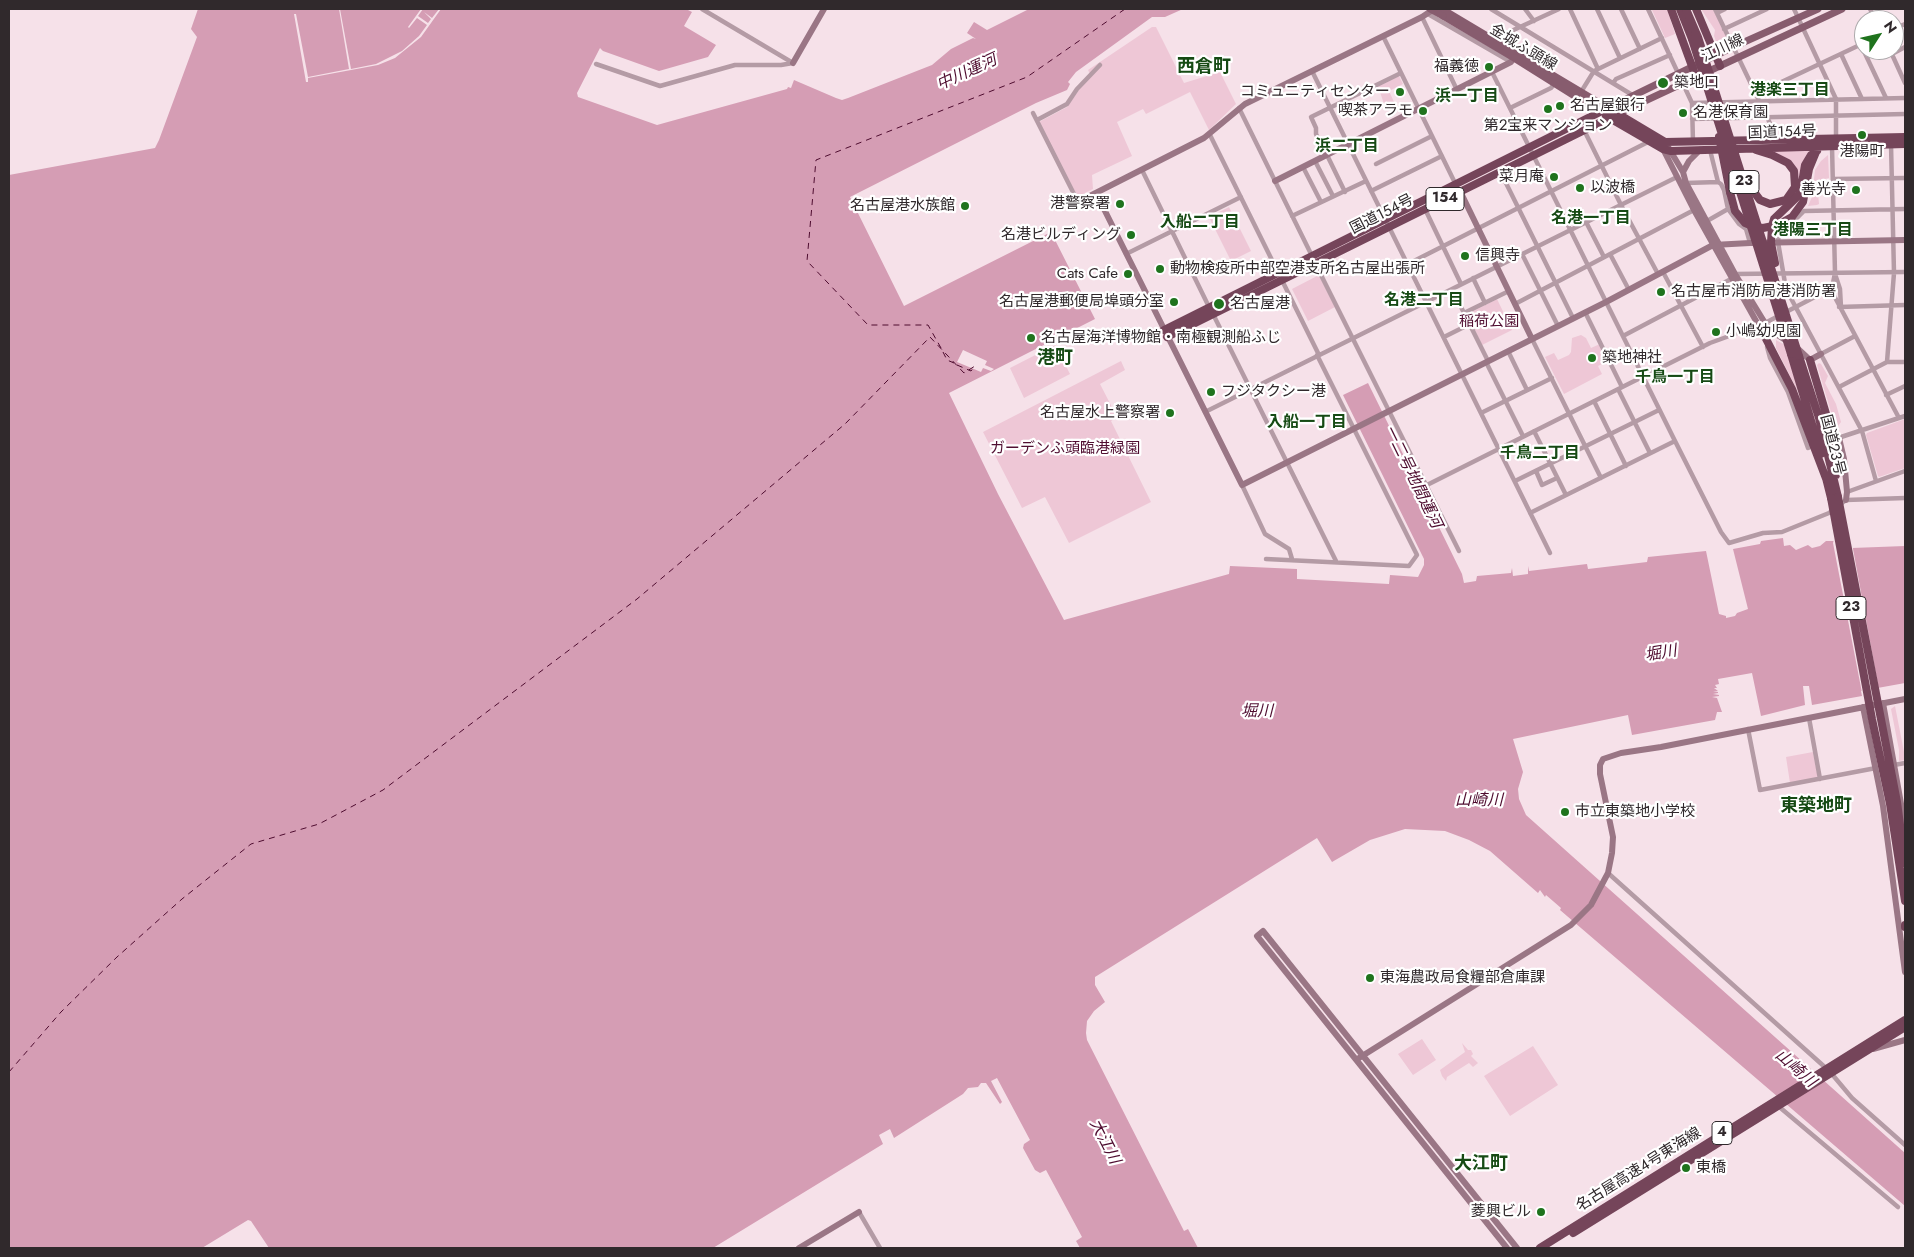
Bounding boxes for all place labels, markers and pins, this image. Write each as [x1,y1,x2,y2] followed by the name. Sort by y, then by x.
[1434,58,1479,76] place label: 福義徳
[1483,61,1495,73] marker: 福義徳
[1674,74,1719,92] place label: 築地口
[1656,76,1670,90] marker: 築地口
[1240,83,1390,101] place label: コミュニティセンター
[1394,86,1406,98] marker: コミュニティセンター
[1570,97,1645,115] place label: 名古屋銀行
[1554,100,1566,112] marker: 名古屋銀行
[1338,102,1413,120] place label: 喫茶アラモ
[1542,103,1554,115] marker: 第２宝来マンション
[1693,104,1768,122] place label: 名港保育園
[1417,105,1429,117] marker: 喫茶アラモ
[1677,107,1689,119] marker: 名港保育園
[1484,117,1612,135] place label: 第２宝来マンション
[1856,129,1868,141] marker: 港陽町
[1840,143,1884,161] place label: 港陽町
[1499,168,1544,186] place label: 菜月庵
[1548,171,1560,183] marker: 菜月庵
[1590,179,1635,197] place label: 以波橋
[1801,181,1846,199] place label: 善光寺
[1574,182,1586,194] marker: 以波橋
[1850,184,1862,196] marker: 善光寺
[1050,195,1110,213] place label: 港警察署
[850,197,955,215] place label: 名古屋港水族館
[1114,198,1126,210] marker: 港警察署
[959,200,971,212] marker: 名古屋港水族館
[1001,226,1121,244] place label: 名港ビルディング
[1125,229,1137,241] marker: 名港ビルディング
[1475,247,1520,265] place label: 信興寺
[1459,250,1471,262] marker: 信興寺
[1170,260,1425,278] place label: 動物検疫所中部空港支所名古屋出張所
[1154,263,1166,275] marker: 動物検疫所中部空港支所名古屋出張所
[1057,265,1118,283] place label: Cats Cafe
[1122,268,1134,280] marker: Cats Cafe
[1671,283,1836,301] place label: 名古屋市消防局港消防署
[1655,286,1667,298] marker: 名古屋市消防局港消防署
[999,293,1164,311] place label: 名古屋港郵便局埠頭分室
[1230,295,1290,313] place label: 名古屋港
[1168,296,1180,308] marker: 名古屋港郵便局埠頭分室
[1212,297,1226,311] marker: 名古屋港
[1726,323,1801,341] place label: 小嶋幼児園
[1710,326,1722,338] marker: 小嶋幼児園
[1041,329,1281,347] place label: 名古屋海洋博物館・南極観測船ふじ
[1025,332,1037,344] marker: 名古屋海洋博物館・南極観測船ふじ
[1602,349,1662,367] place label: 築地神社
[1586,352,1598,364] marker: 築地神社
[1221,383,1326,401] place label: フジタクシー港
[1205,386,1217,398] marker: フジタクシー港
[1040,404,1160,422] place label: 名古屋水上警察署
[1164,407,1176,419] marker: 名古屋水上警察署
[1575,803,1695,821] place label: 市立東築地小学校
[1559,806,1571,818] marker: 市立東築地小学校
[1380,969,1545,987] place label: 東海農政局食糧部倉庫課
[1364,972,1376,984] marker: 東海農政局食糧部倉庫課
[1696,1159,1726,1177] place label: 東橋
[1680,1162,1692,1174] marker: 東橋
[1471,1203,1531,1221] place label: 菱興ビル
[1535,1206,1547,1218] marker: 菱興ビル

